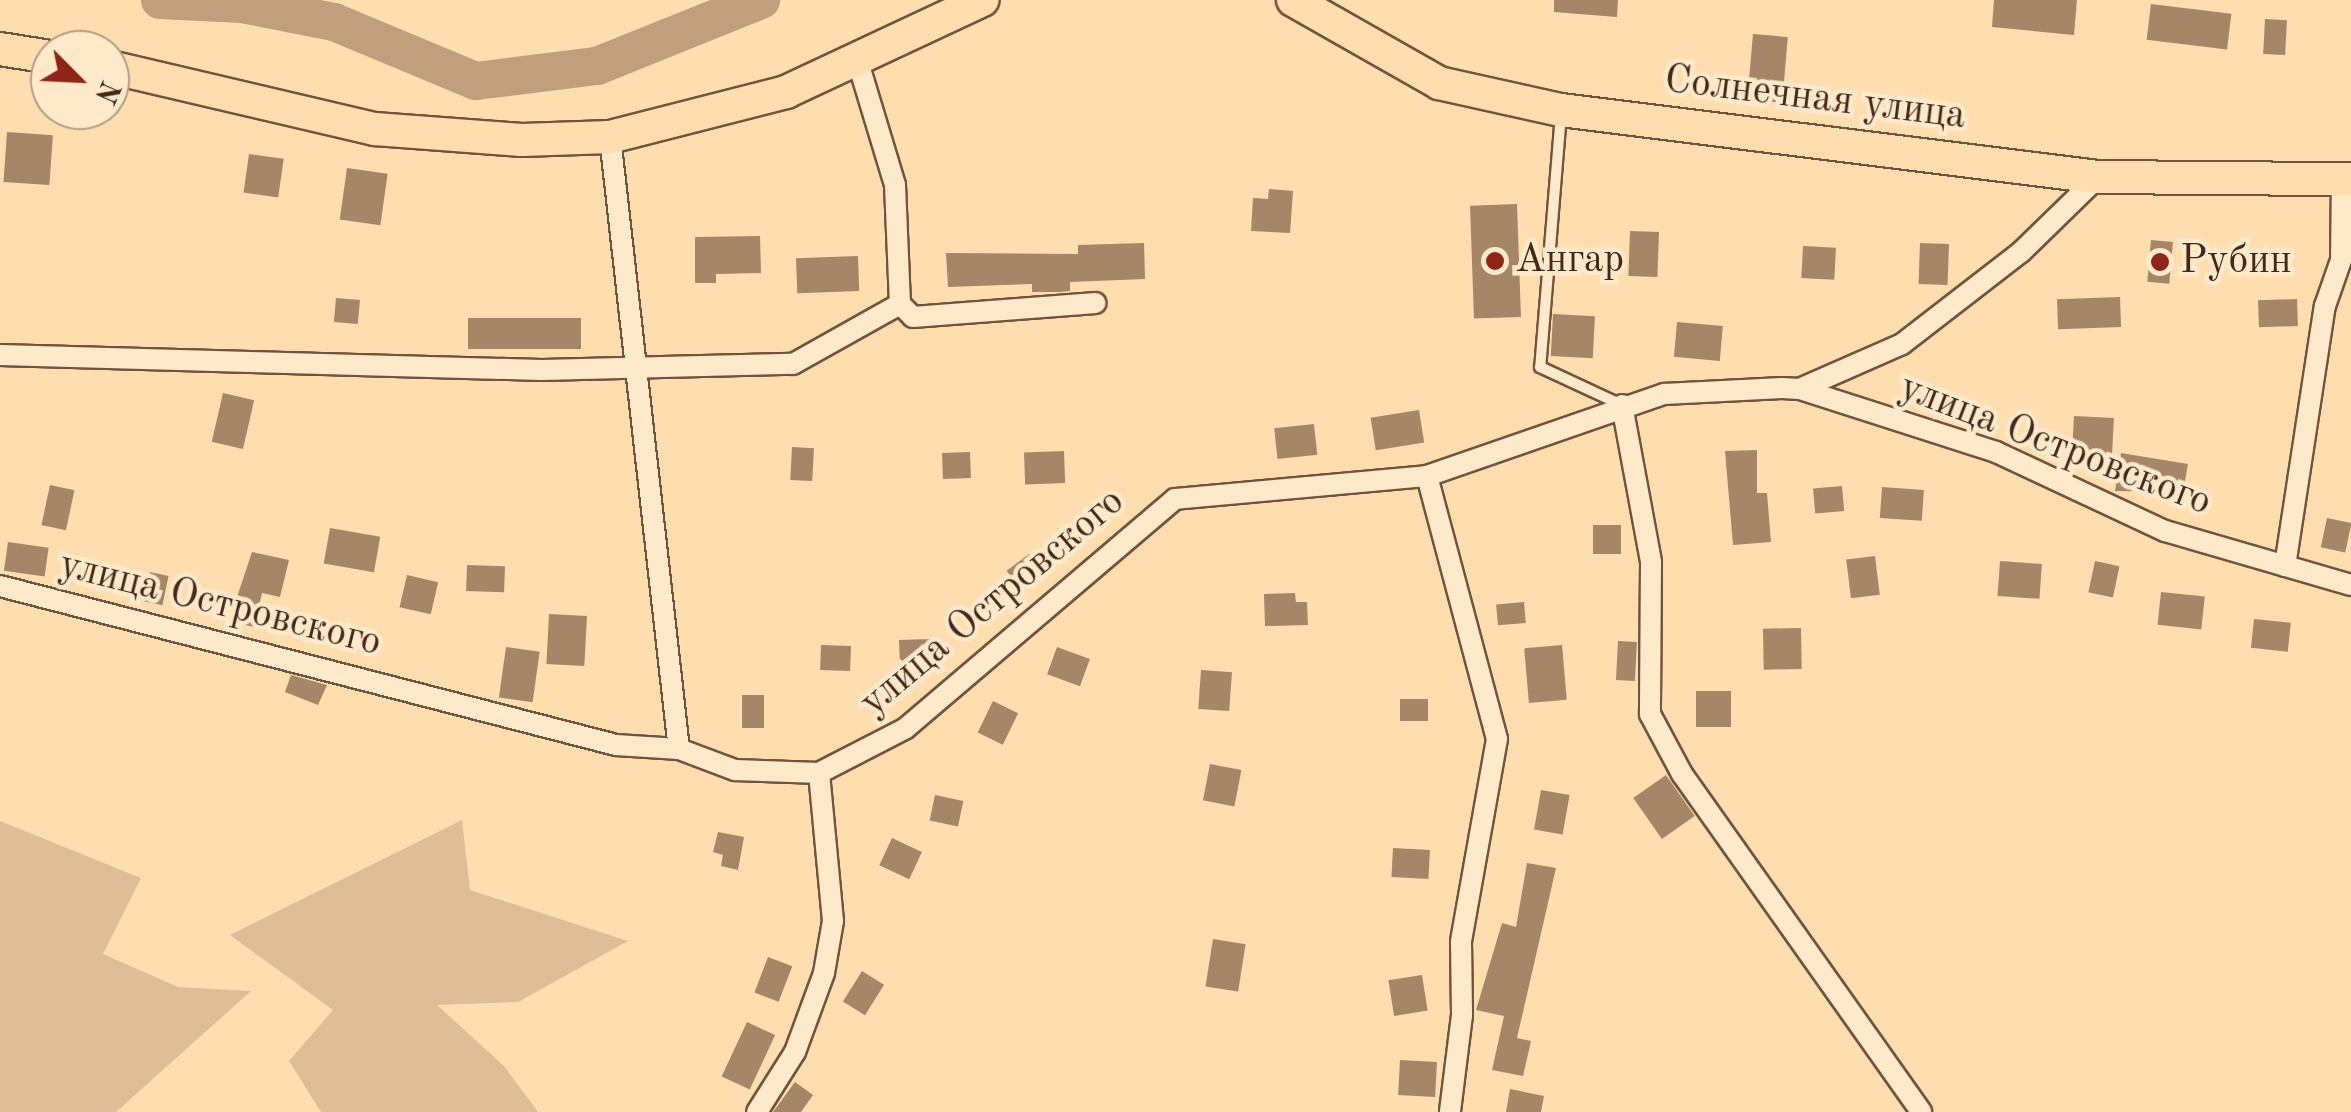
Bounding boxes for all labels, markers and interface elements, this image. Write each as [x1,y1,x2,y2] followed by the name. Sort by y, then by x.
[30,30,130,130] north arrow
[1662,57,1968,141] street label: Солнечная улица
[88,76,123,107] text: N
[1515,237,1624,285] place label: Ангар
[2180,238,2292,286] place label: Рубин
[1484,250,1506,272] marker: Ангар
[2149,251,2171,273] marker: Рубин
[1892,364,2218,528] street label: улица Островского
[851,479,1135,727] street label: улица Островского
[54,542,386,668] street label: улица Островского

